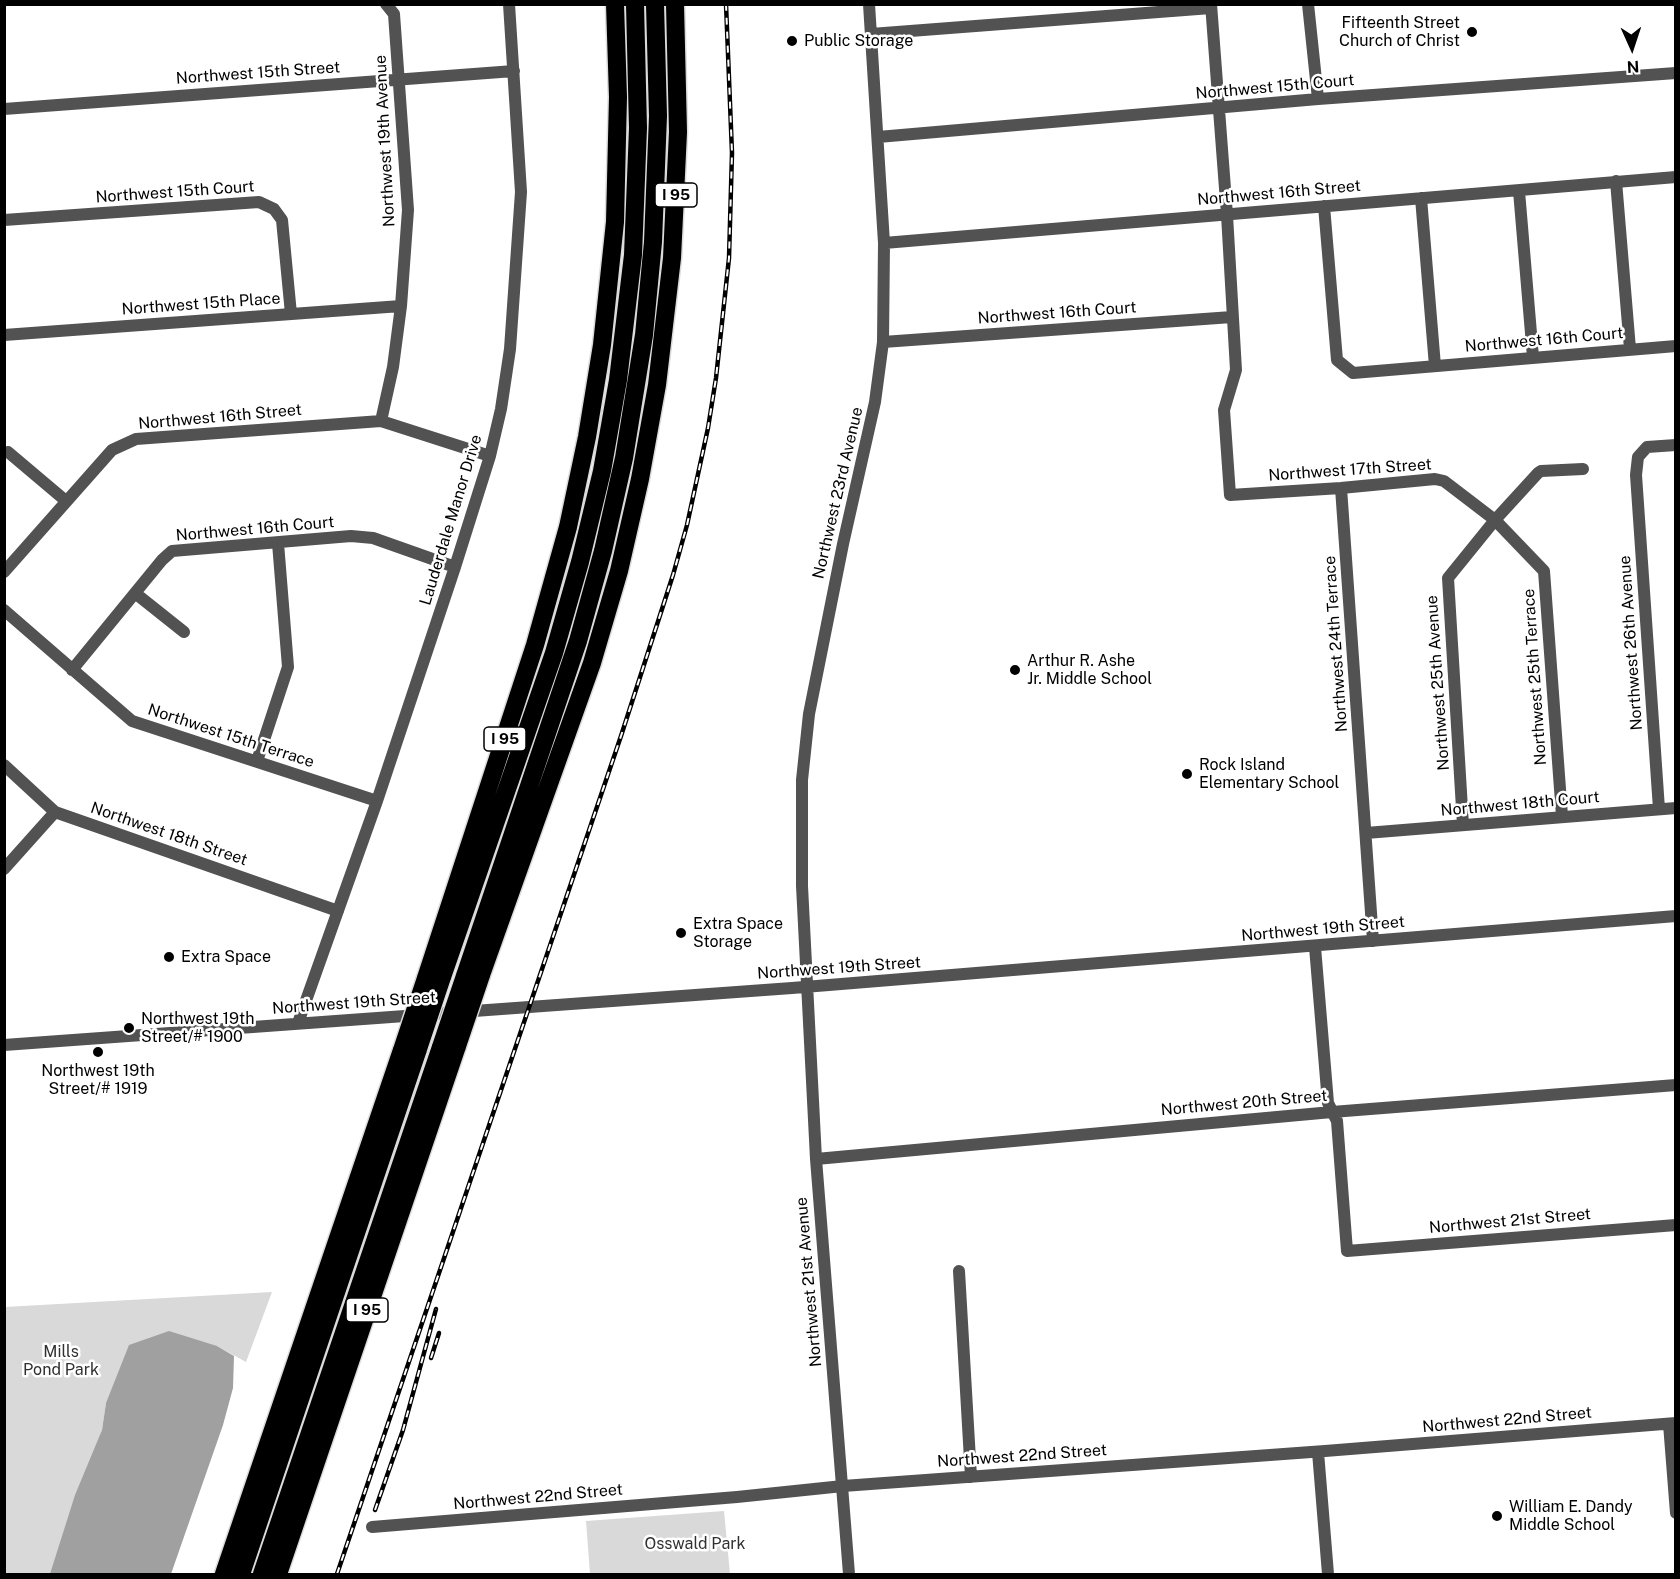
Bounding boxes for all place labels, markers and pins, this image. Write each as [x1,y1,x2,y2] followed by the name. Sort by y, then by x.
[1339,13,1460,51] place label: Fifteenth Street Church of Christ
[1465,25,1479,39] marker: Fifteenth Street Church of Christ
[804,31,913,51] place label: Public Storage
[785,34,799,48] marker: Public Storage
[1027,651,1152,689] place label: Arthur R. Ashe Jr. Middle School
[1008,663,1022,677] marker: Arthur R. Ashe Jr. Middle School
[1199,755,1339,793] place label: Rock Island Elementary School
[1180,767,1194,781] marker: Rock Island Elementary School
[693,914,783,952] place label: Extra Space Storage
[674,926,688,940] marker: Extra Space Storage
[181,947,271,967] place label: Extra Space
[162,950,176,964] marker: Extra Space
[141,1009,255,1047] place label: Northwest 19th Street/# 1900
[122,1021,136,1035] marker: Northwest 19th Street/# 1900
[91,1045,105,1059] marker: Northwest 19th Street/# 1919
[41,1061,155,1099] place label: Northwest 19th Street/# 1919
[1509,1497,1633,1535] place label: William E. Dandy Middle School
[1490,1509,1504,1523] marker: William E. Dandy Middle School

